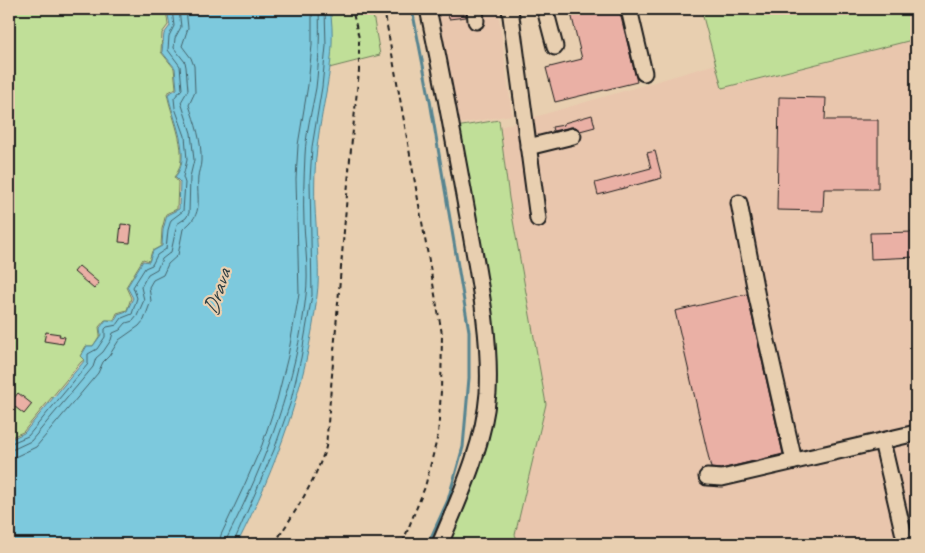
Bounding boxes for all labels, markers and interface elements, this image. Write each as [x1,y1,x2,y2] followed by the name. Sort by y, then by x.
[197,264,238,318] water label: Drava

